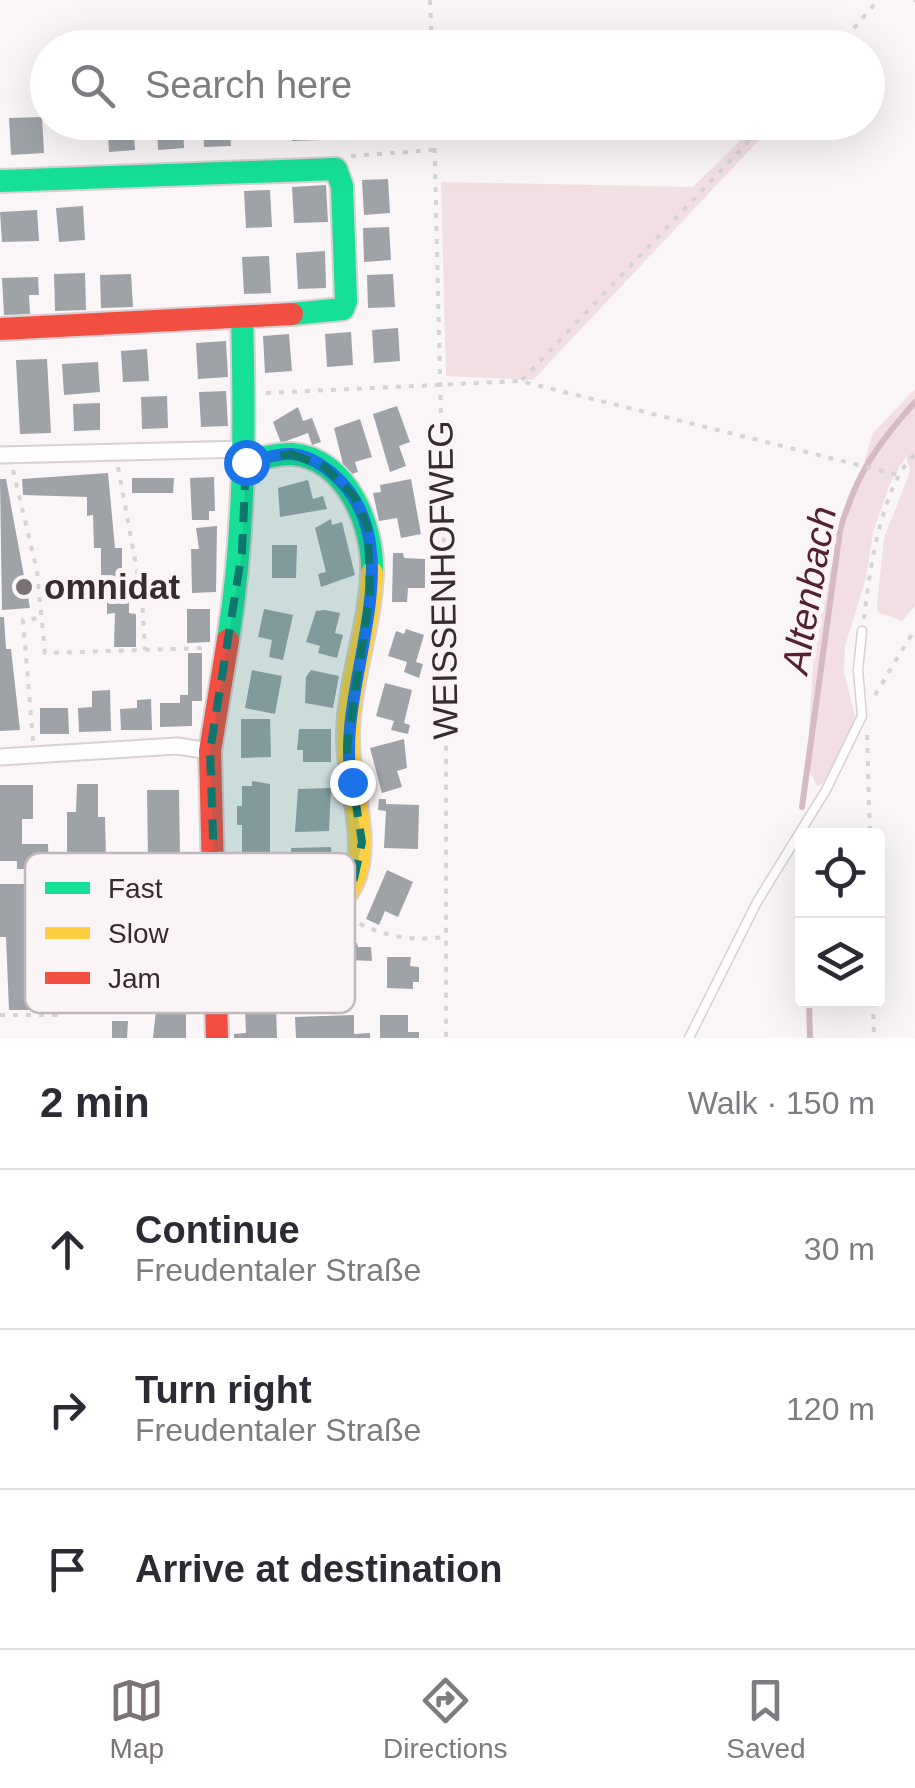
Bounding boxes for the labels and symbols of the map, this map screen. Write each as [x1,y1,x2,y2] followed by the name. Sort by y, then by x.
[420,420,465,740] street label: WEISSENHOFWEG
[224,440,270,486] route start
[773,503,844,679] water label: Altenbach
[44,567,180,606] place label: omnidat
[13,576,35,598] marker: omnidat
[330,760,376,806] route end
[25,853,355,1013] legend
[108,873,163,904] text: Fast
[108,918,169,949] text: Slow
[108,963,161,994] text: Jam

